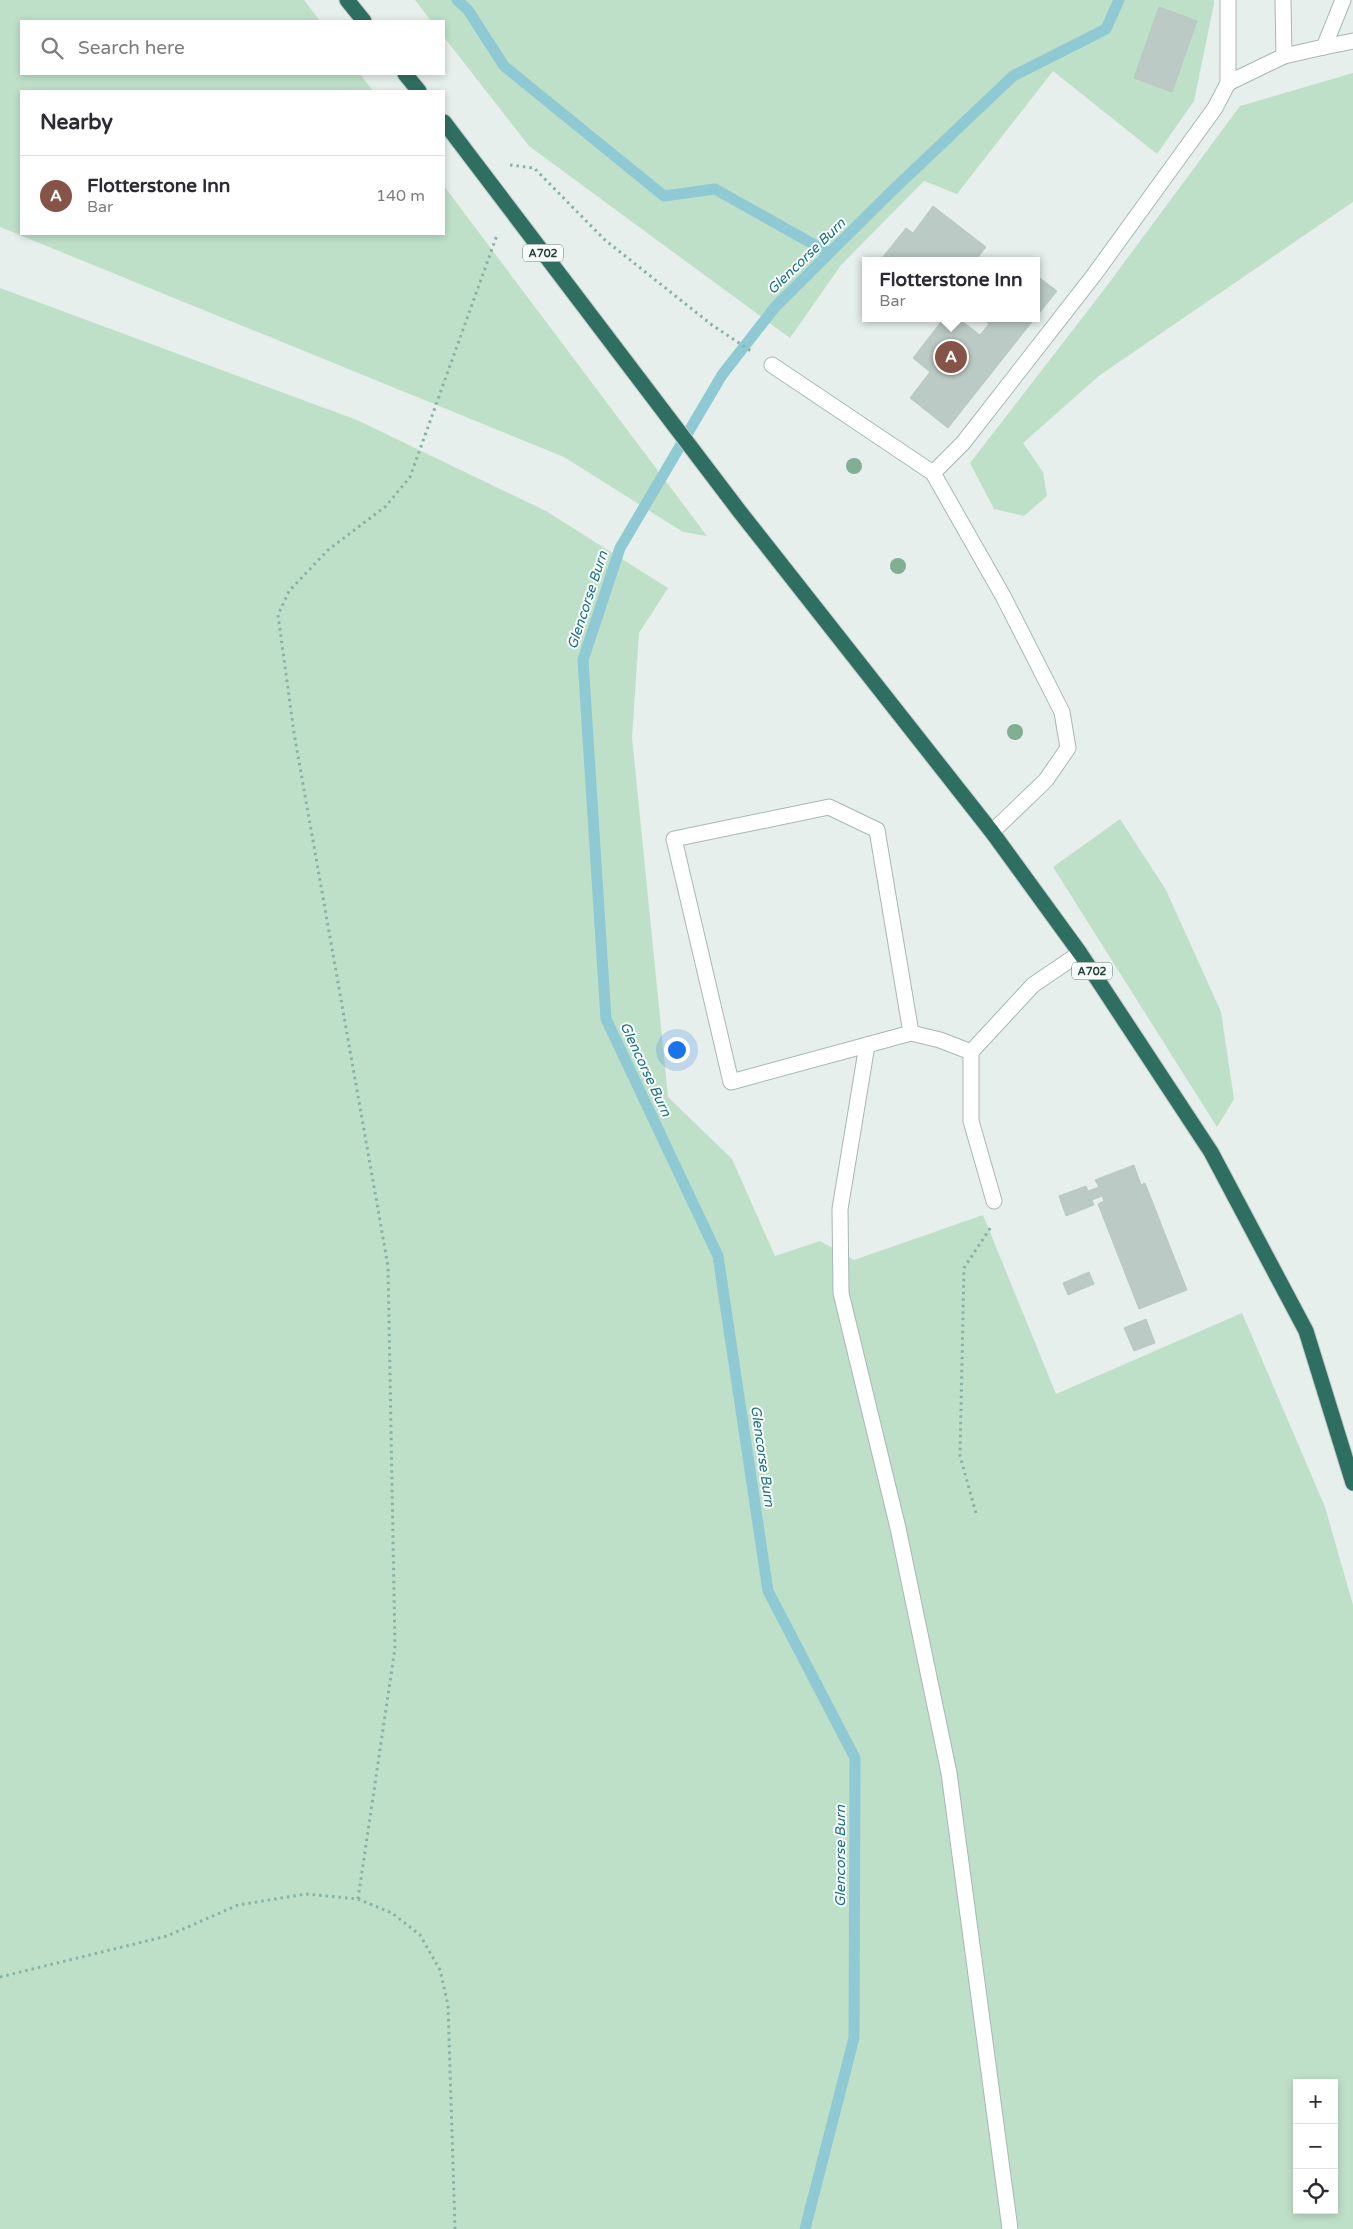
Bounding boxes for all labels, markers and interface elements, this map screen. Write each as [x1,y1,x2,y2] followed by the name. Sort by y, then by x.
[20,20,445,75] search box
[38,34,66,62] icon: search
[78,37,185,59] text: Search here
[40,110,113,135] text: Nearby
[87,175,230,197] text: Flotterstone Inn
[50,186,62,206] text: A
[376,186,425,206] text: 140 m
[87,197,113,217] text: Bar
[764,214,849,298] water label: Glencorse Burn
[523,244,563,262] road number: A702
[862,257,1040,322] popup
[879,269,1023,291] text: Flotterstone Inn
[879,291,906,311] text: Bar
[935,338,967,376] pin: A
[564,549,611,651] water label: Glencorse Burn
[1072,962,1112,979] road number: A702
[616,1019,675,1120] water label: Glencorse Burn
[664,1037,690,1063] your location
[747,1404,778,1508] water label: Glencorse Burn
[832,1804,849,1907] water label: Glencorse Burn
[1293,2079,1338,2214] map controls
[1293,2079,1338,2124] button: +
[1293,2124,1338,2169] button: −
[1293,2169,1338,2214] button: locate

